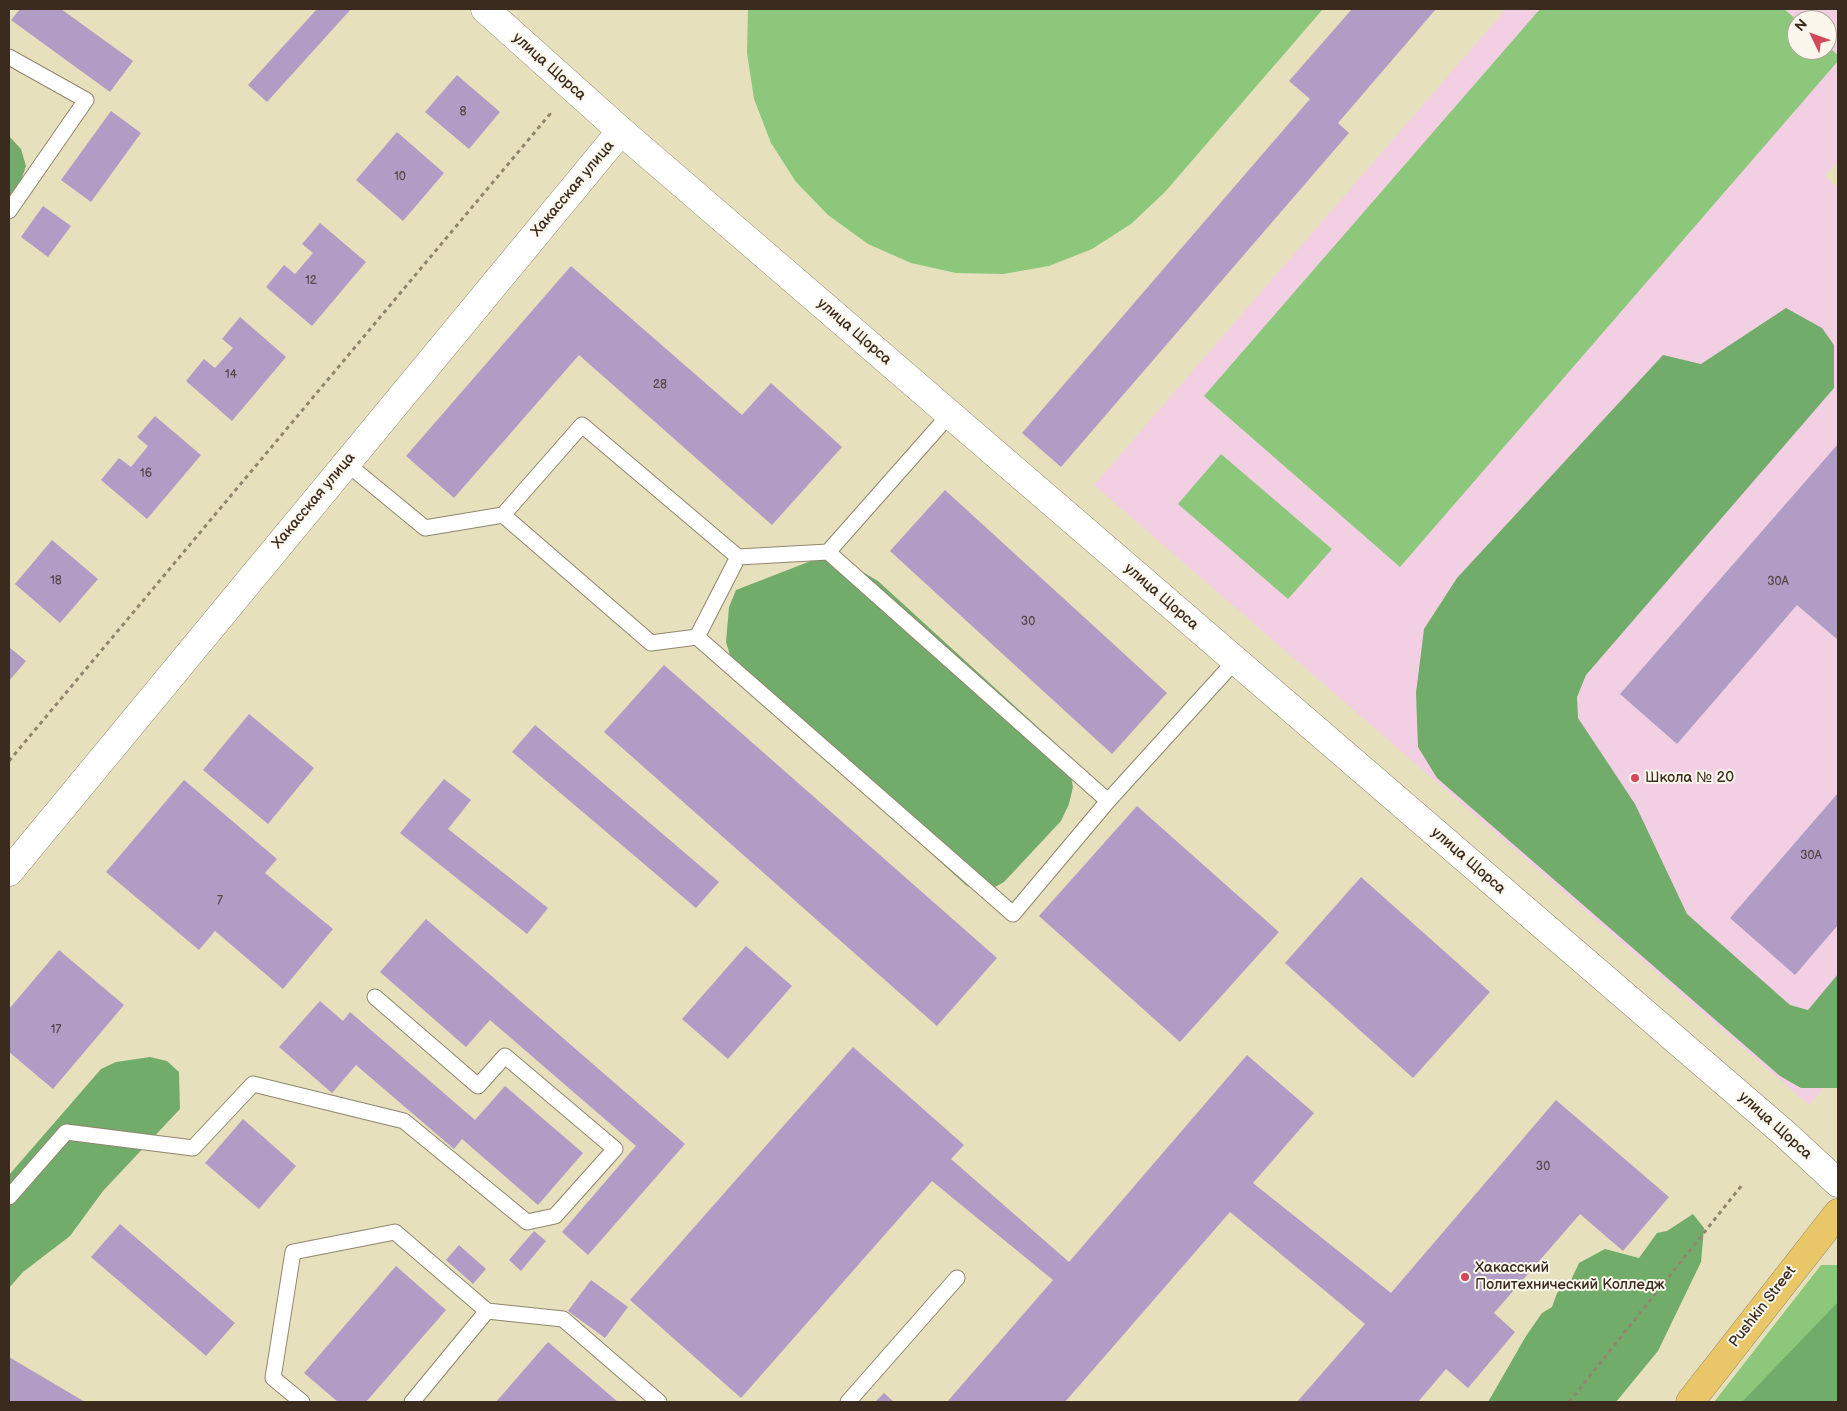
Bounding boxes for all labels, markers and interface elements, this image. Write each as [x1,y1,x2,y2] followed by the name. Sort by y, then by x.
[1787,10,1837,60] north arrow
[1791,16,1811,35] text: N
[509,29,589,105] street label: улица Щорса
[460,105,466,119] house number: 8
[528,137,618,241] street label: Хакасская улица
[394,170,406,184] house number: 10
[305,274,317,288] house number: 12
[813,295,895,369] street label: улица Щорса
[225,368,237,382] house number: 14
[653,378,667,392] house number: 28
[269,449,359,553] street label: Хакасская улица
[140,467,152,481] house number: 16
[1120,560,1202,634] street label: улица Щорса
[50,574,62,588] house number: 18
[1767,575,1789,589] house number: 30А
[1021,615,1035,629] house number: 30
[1645,769,1734,787] place label: Школа № 20
[1629,772,1641,784] marker: Школа № 20
[1427,824,1509,898] street label: улица Щорса
[1800,849,1822,863] house number: 30А
[217,894,223,908] house number: 7
[51,1023,61,1037] house number: 17
[1735,1088,1815,1164] street label: улица Щорса
[1536,1160,1550,1174] house number: 30
[1475,1259,1665,1294] place label: Хакасский Политехнический Колледж
[1726,1263,1800,1351] street label: Pushkin Street
[1459,1271,1471,1283] marker: Хакасский Политехнический Колледж

